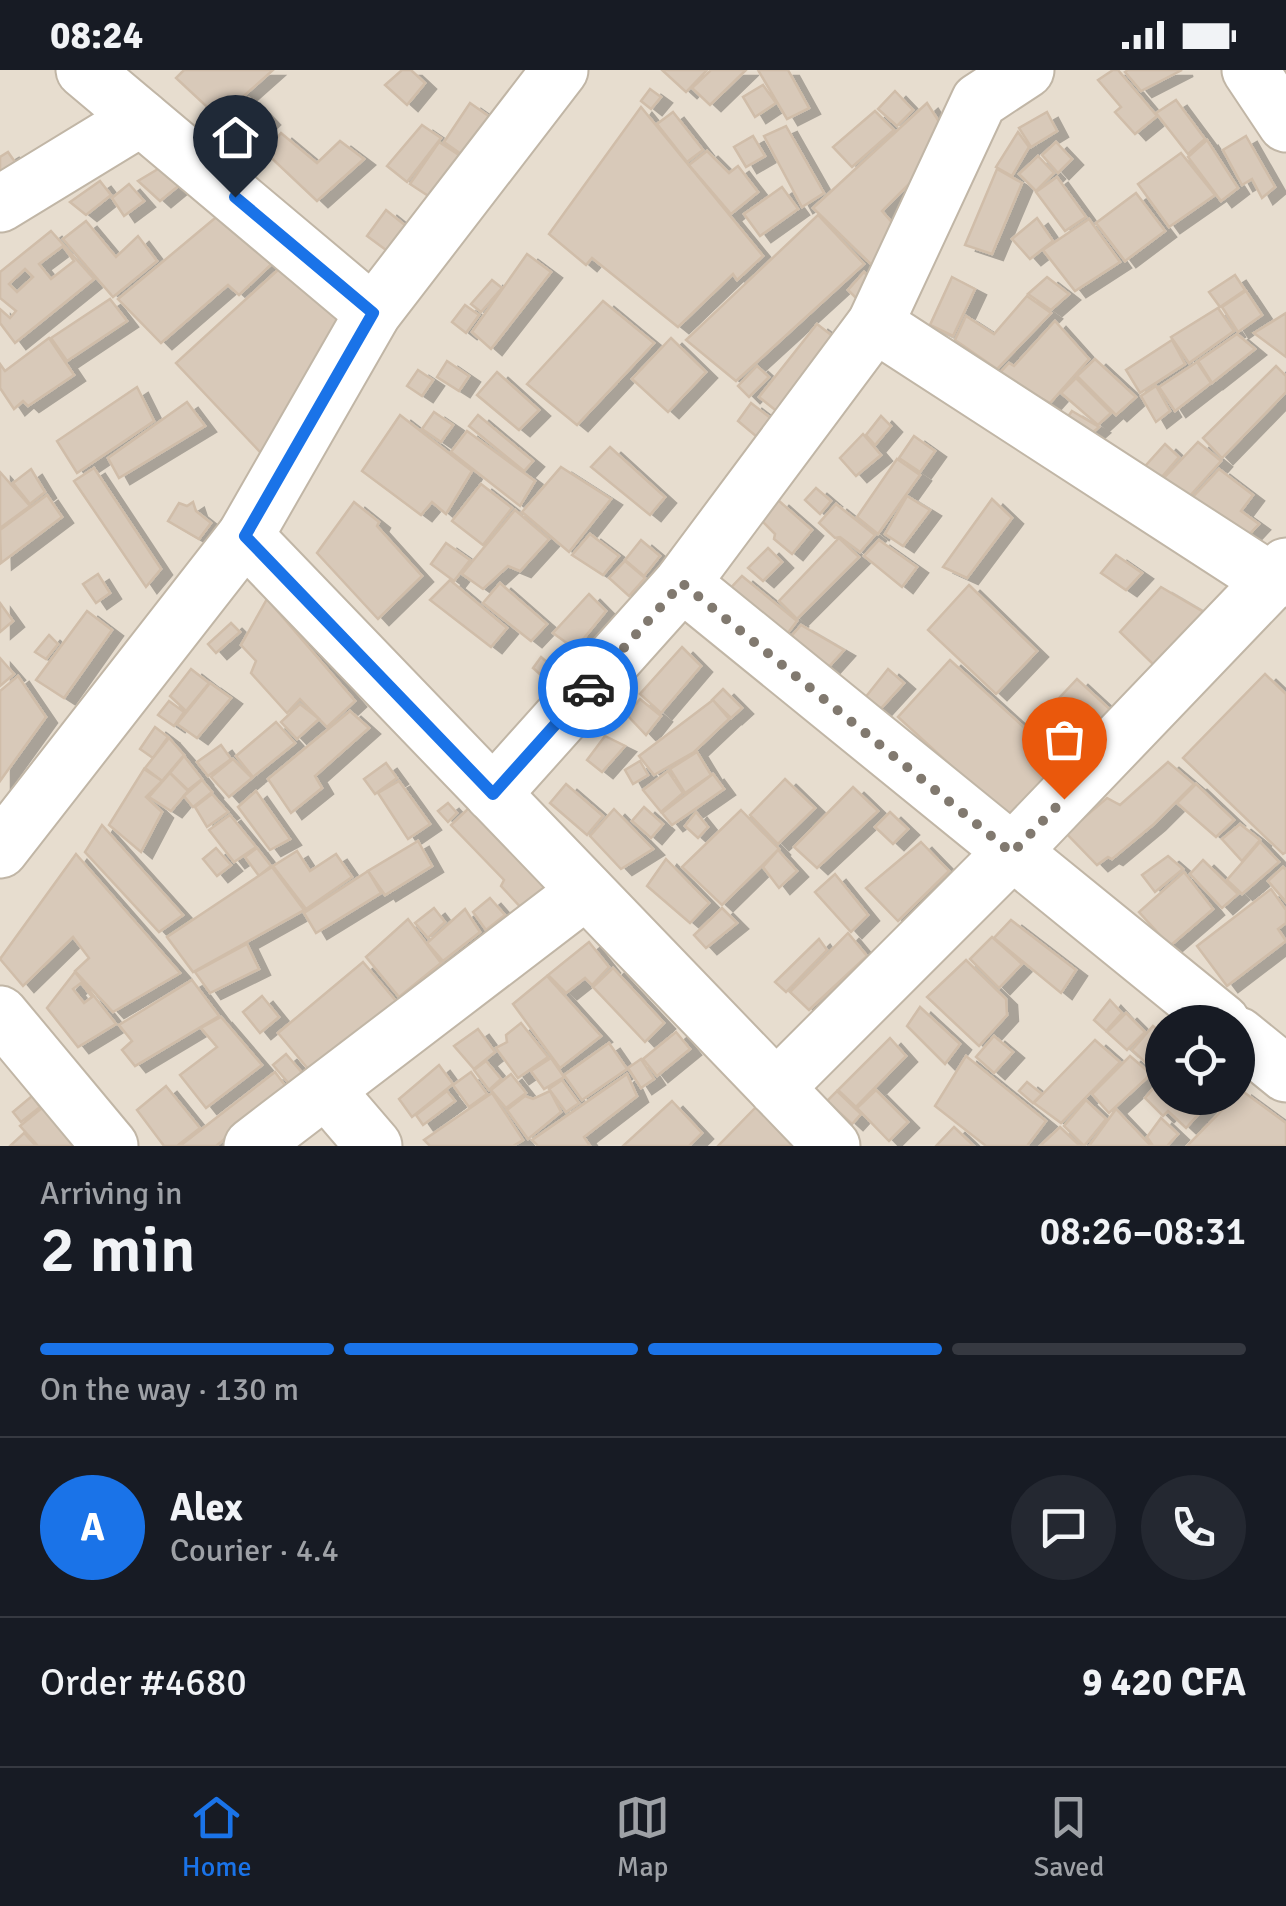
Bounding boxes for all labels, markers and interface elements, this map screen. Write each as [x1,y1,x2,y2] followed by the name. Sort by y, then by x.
[50,12,143,59] text: 08:24
[193,95,278,198] pin
[208,110,263,165] icon: home
[538,638,638,738] courier
[561,661,616,716] icon: car
[1022,697,1107,800] pin
[1037,712,1092,767] icon: bag
[1145,1005,1255,1115] map controls
[1145,1005,1255,1115] button: locate
[40,1174,182,1213] text: Arriving in
[1040,1208,1246,1255] text: 08:26–08:31
[40,1210,196,1290] text: 2 min
[40,1370,299,1409] text: On the way · 130 m
[1011,1475,1116,1580] button: chat
[1141,1475,1246,1580] button: phone
[170,1484,243,1531] text: Alex
[80,1504,105,1551] text: A
[170,1531,339,1570] text: Courier · 4.4
[40,1659,247,1706] text: Order #4680
[1082,1659,1246,1706] text: 9 420 CFA
[182,1790,252,1884] tab: Home
[615,1790,670,1884] tab: Map
[1034,1790,1104,1884] tab: Saved

